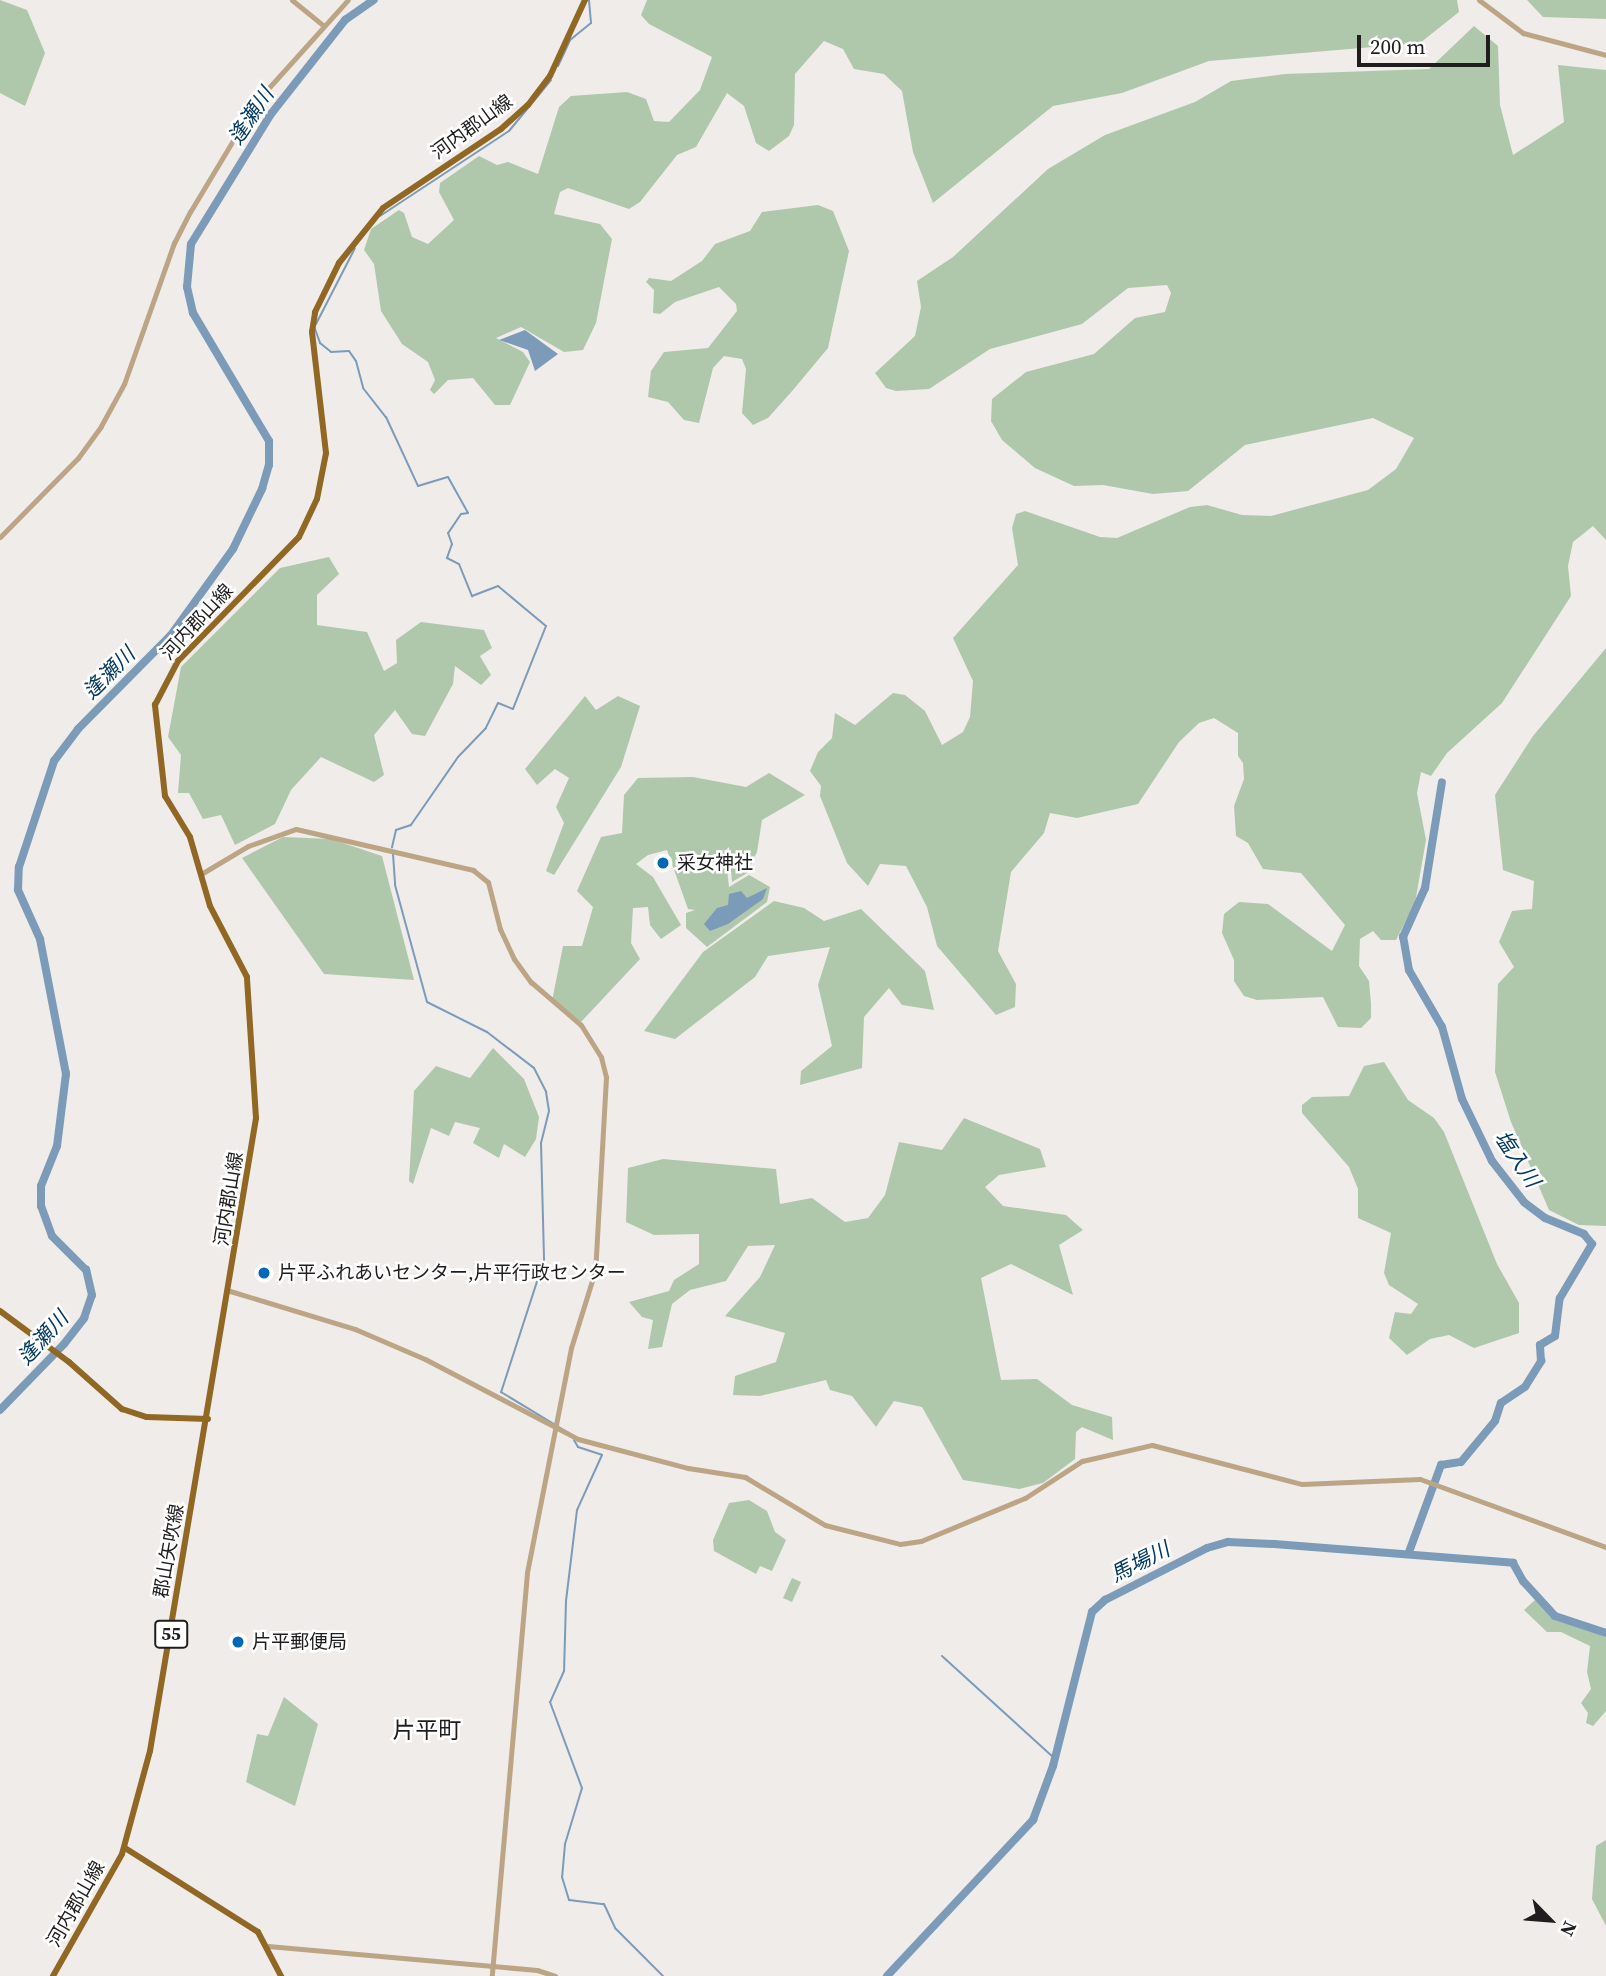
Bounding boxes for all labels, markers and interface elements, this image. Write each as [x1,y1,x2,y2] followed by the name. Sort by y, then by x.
[1361,21,1494,65] scale bar
[1370,32,1425,61] text: 200 m
[223,83,279,149] water label: 逢瀬川
[427,90,517,164] street label: 河内郡山線
[156,579,238,665] street label: 河内郡山線
[78,642,140,704] water label: 逢瀬川
[677,852,753,874] place label: 采女神社
[655,855,671,871] marker: 采女神社
[1489,1126,1545,1192] water label: 塩入川
[210,1150,248,1248] street label: 河内郡山線
[278,1262,626,1284] place label: 片平ふれあいセンター,片平行政センター
[256,1265,272,1281] marker: 片平ふれあいセンター,片平行政センター
[13,1306,73,1370] water label: 逢瀬川
[150,1502,188,1600] street label: 郡山矢吹線
[1106,1536,1174,1588] water label: 馬場川
[154,1619,188,1648] road number: 55
[252,1631,347,1653] place label: 片平郵便局
[230,1634,246,1650] marker: 片平郵便局
[393,1716,461,1744] district label: 片平町
[42,1857,110,1951] street label: 河内郡山線
[1515,1885,1585,1955] north arrow
[1554,1917,1584,1941] text: N

